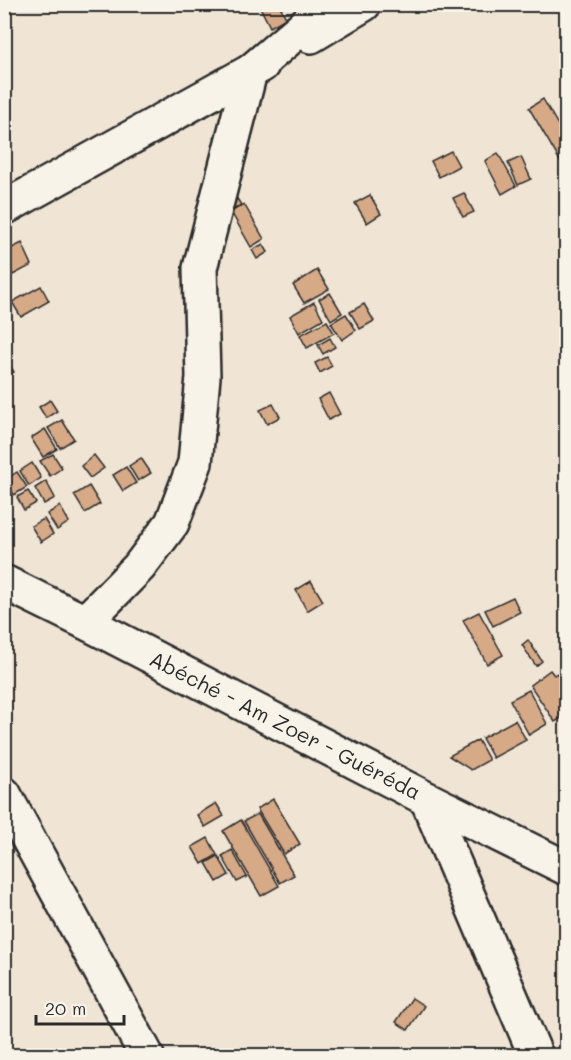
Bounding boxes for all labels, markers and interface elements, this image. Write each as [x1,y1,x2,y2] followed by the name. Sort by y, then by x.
[146,644,426,805] street label: Abéché - Am Zoer - Guéréda
[36,988,124,1026] scale bar
[45,996,86,1020] text: 20 m

